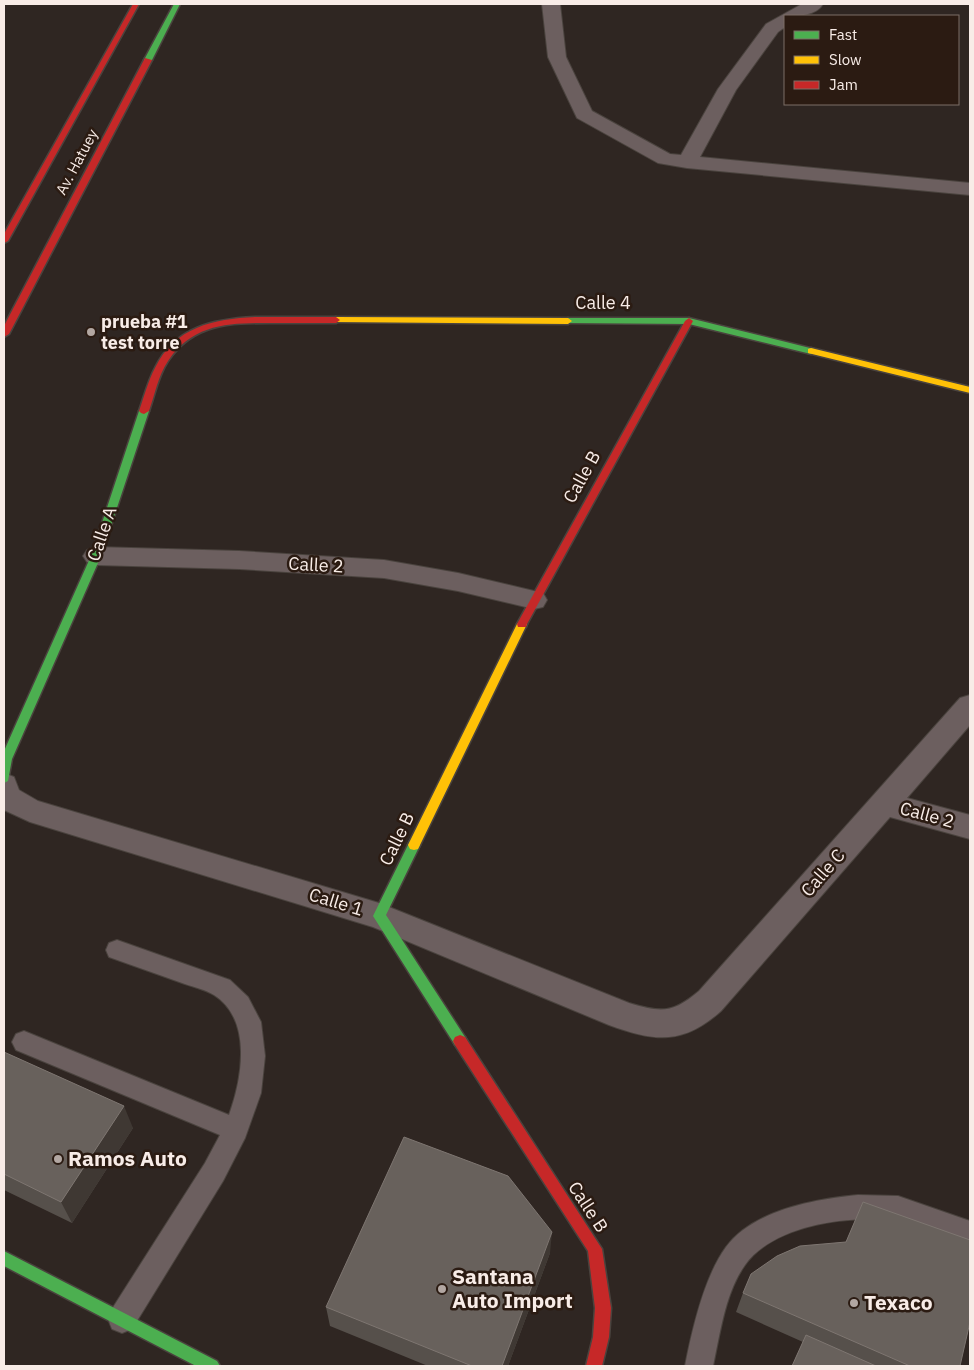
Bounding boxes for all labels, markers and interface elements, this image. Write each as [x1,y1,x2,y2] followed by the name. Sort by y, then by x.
[784,15,959,105] legend
[829,25,857,44] text: Fast
[829,50,862,69] text: Slow
[829,75,858,94] text: Jam
[51,125,102,198] street label: Av. Hatuey
[575,291,631,314] street label: Calle 4
[101,310,188,354] place label: prueba #1 test torre
[85,326,97,338] marker: prueba #1 test torre
[558,447,605,507] street label: Calle B
[82,503,122,564] street label: Calle A
[288,552,344,577] street label: Calle 2
[897,796,957,833] street label: Calle 2
[374,808,419,869] street label: Calle B
[796,844,850,901] street label: Calle C
[306,882,366,921] street label: Calle 1
[68,1144,187,1172] place label: Ramos Auto
[52,1153,64,1165] marker: Ramos Auto
[563,1177,613,1237] street label: Calle B
[452,1262,573,1314] place label: Santana Auto Import
[436,1283,448,1295] marker: Santana Auto Import
[864,1288,933,1316] place label: Texaco
[848,1297,860,1309] marker: Texaco

